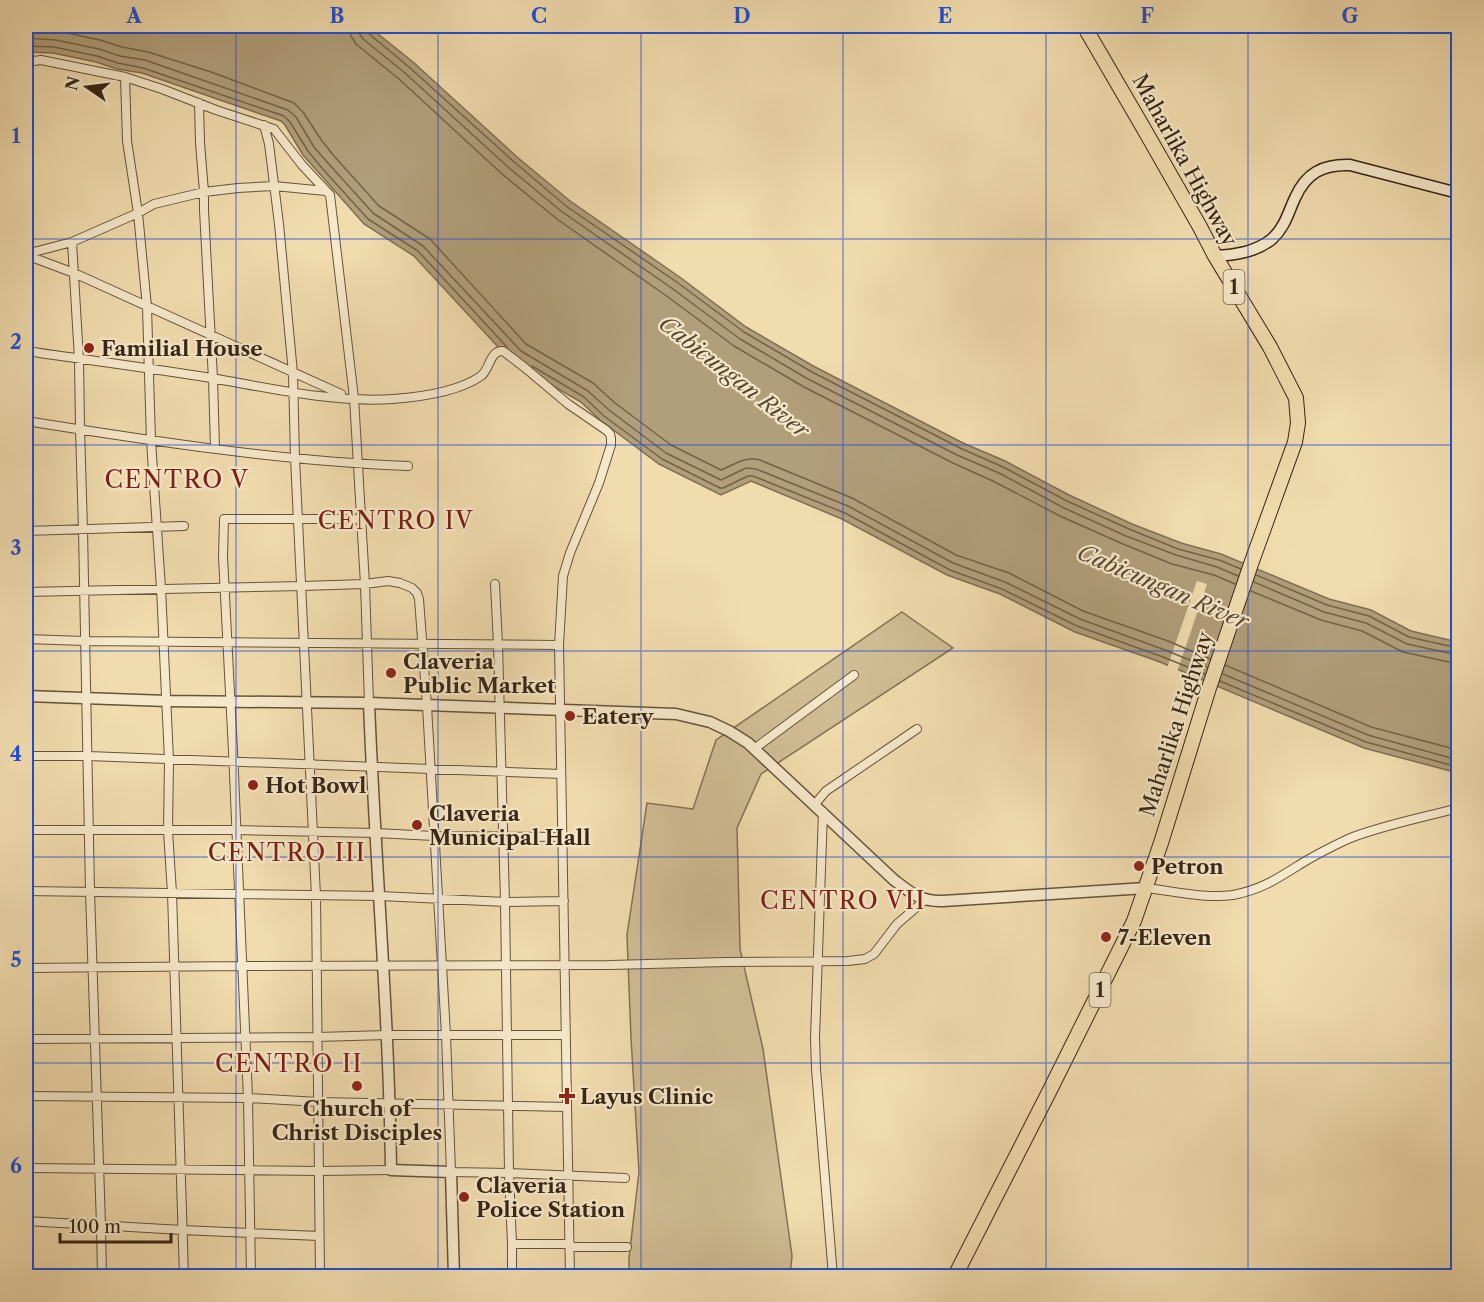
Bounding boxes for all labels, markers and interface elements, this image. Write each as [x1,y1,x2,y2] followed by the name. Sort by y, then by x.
[125,4,142,28] text: A
[330,4,345,28] text: B
[531,4,547,28] text: C
[733,4,751,28] text: D
[938,4,952,28] text: E
[1140,4,1154,28] text: F
[1342,4,1359,28] text: G
[57,57,117,117] north arrow
[1127,70,1243,251] street label: Maharlika Highway
[61,74,84,93] text: N
[12,124,21,148] text: 1
[1224,270,1244,304] road number: 1
[654,310,816,445] water label: Cabicungan River
[10,330,22,354] text: 2
[101,336,263,361] place label: Familial House
[82,341,96,355] marker: Familial House
[105,465,249,494] district label: CENTRO V
[318,506,474,535] district label: CENTRO IV
[10,536,22,560] text: 3
[1073,539,1254,636] water label: Cabicungan River
[1134,628,1218,820] street label: Maharlika Highway
[403,649,556,698] place label: Claveria Public Market
[384,666,398,680] marker: Claveria Public Market
[582,704,655,729] place label: Eatery
[563,709,577,723] marker: Eatery
[10,742,22,766] text: 4
[265,773,366,798] place label: Hot Bowl
[246,778,260,792] marker: Hot Bowl
[429,801,591,850] place label: Claveria Municipal Hall
[410,818,424,832] marker: Claveria Municipal Hall
[208,838,366,867] district label: CENTRO III
[1151,854,1224,879] place label: Petron
[1132,859,1146,873] marker: Petron
[760,886,926,915] district label: CENTRO VII
[1118,925,1212,950] place label: 7-Eleven
[1099,930,1113,944] marker: 7-Eleven
[10,948,22,972] text: 5
[1090,973,1110,1007] road number: 1
[215,1049,363,1078] district label: CENTRO II
[350,1079,364,1093] marker: Church of Christ Disciples
[580,1084,714,1109] place label: Layus Clinic
[558,1087,576,1105] marker: Layus Clinic
[272,1096,442,1145] place label: Church of Christ Disciples
[10,1154,22,1178] text: 6
[476,1173,626,1222] place label: Claveria Police Station
[457,1190,471,1204] marker: Claveria Police Station
[60,1206,171,1244] scale bar
[69,1216,121,1238] text: 100 m

